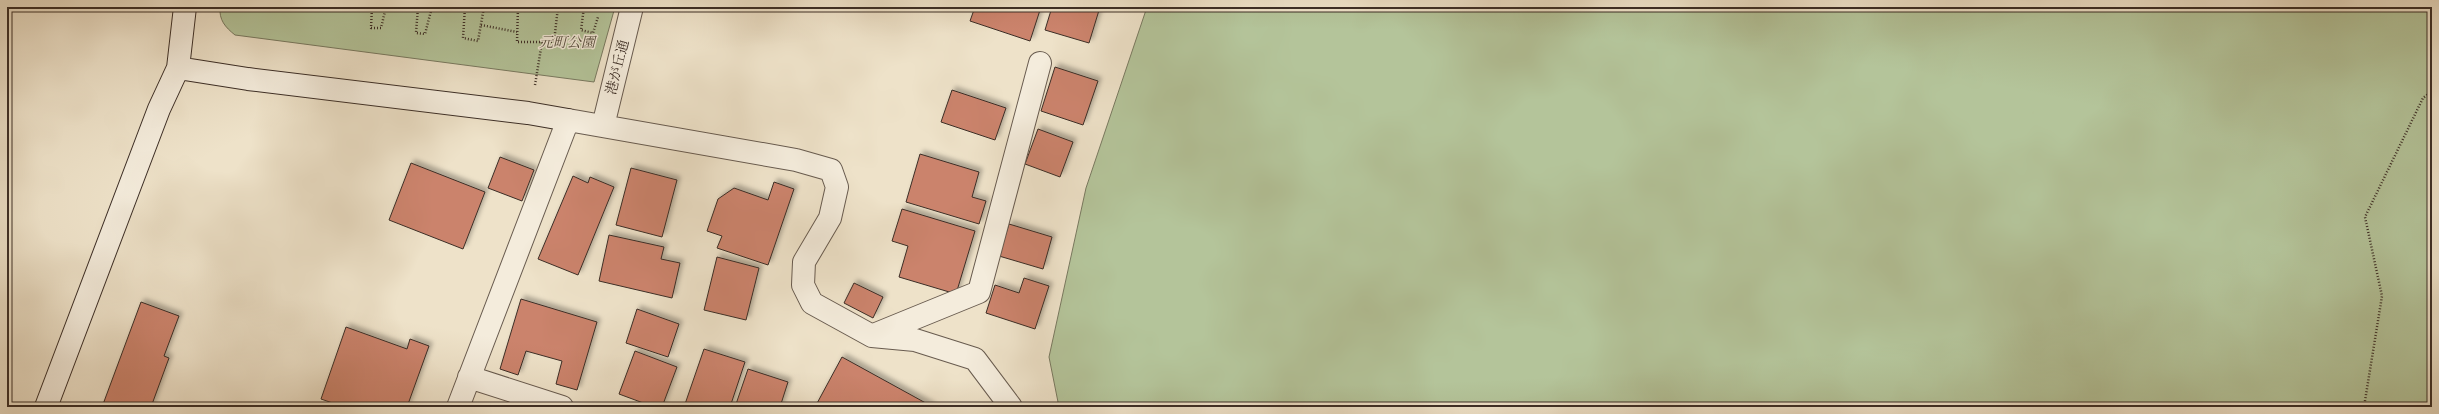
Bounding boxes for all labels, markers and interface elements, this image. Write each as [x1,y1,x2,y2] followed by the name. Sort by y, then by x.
[539,32,597,52] park label: 元町公園
[601,37,633,97] street label: 港が丘通

